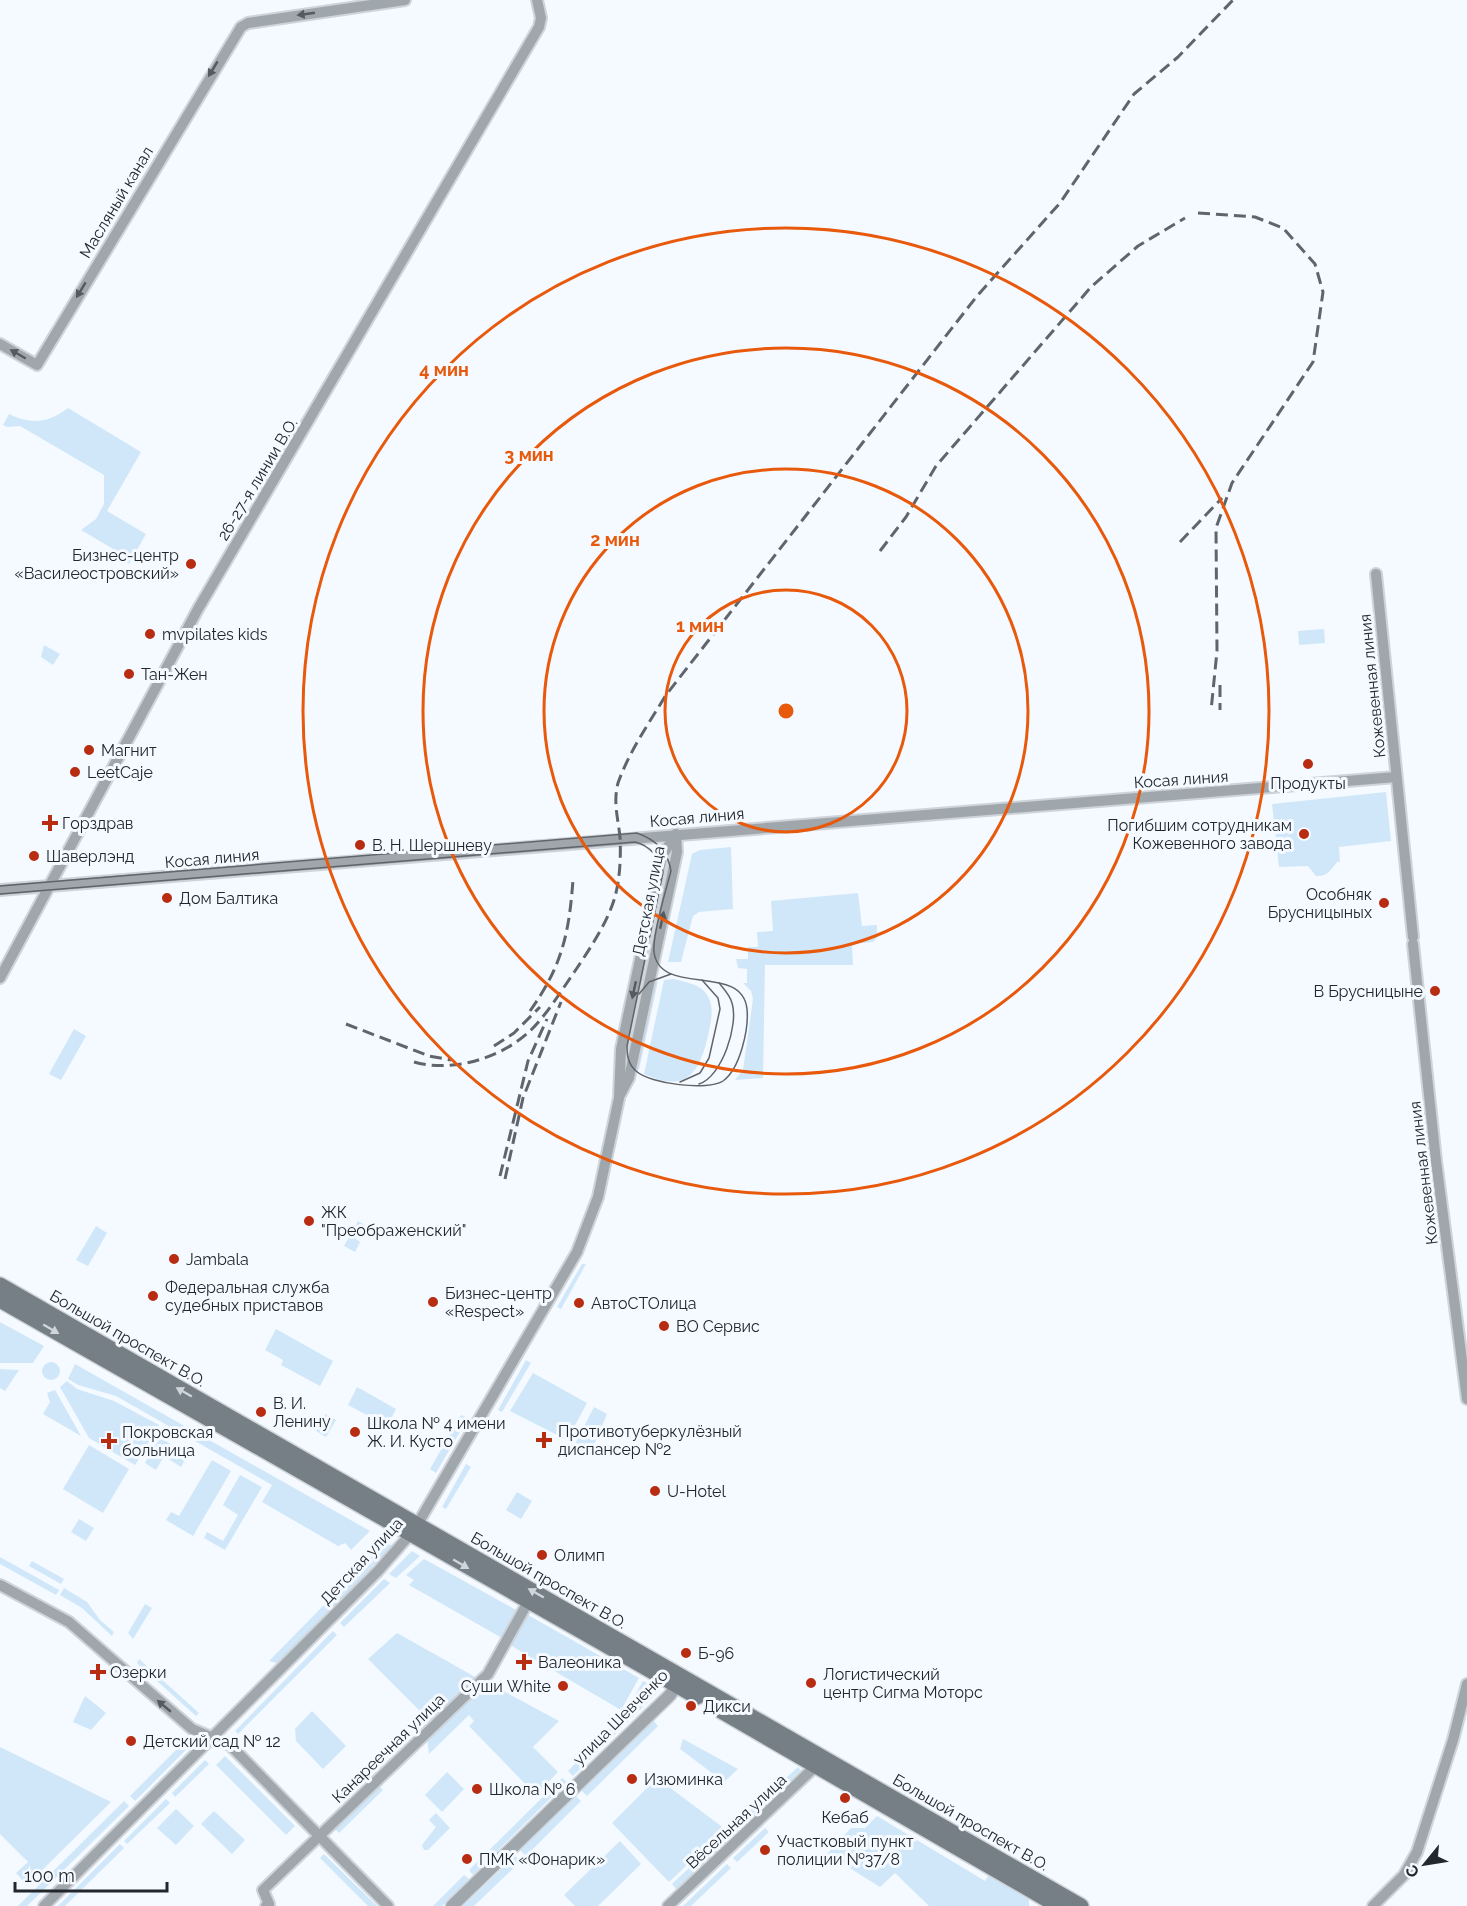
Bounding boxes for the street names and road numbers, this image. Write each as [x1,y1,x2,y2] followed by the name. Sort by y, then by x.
[76,143,157,261] street label: Масляный канал
[213,415,301,544] street label: 26-27-я линии В.О.
[1355,613,1390,759] street label: Кожевенная линия
[1133,767,1229,792] street label: Косая линия
[649,804,745,831] street label: Косая линия
[628,844,669,958] street label: Детская улица
[164,845,260,872] street label: Косая линия
[1405,1100,1442,1246] street label: Кожевенная линия
[46,1286,209,1391] street label: Большой проспект В.О.
[316,1514,407,1609] street label: Детская улица
[467,1528,630,1633] street label: Большой проспект В.О.
[569,1666,672,1769] street label: улица Шевченко
[328,1690,449,1807] street label: Канареечная улица
[682,1770,790,1873] street label: Вёсельная улица
[889,1770,1052,1875] street label: Большой проспект В.О.

